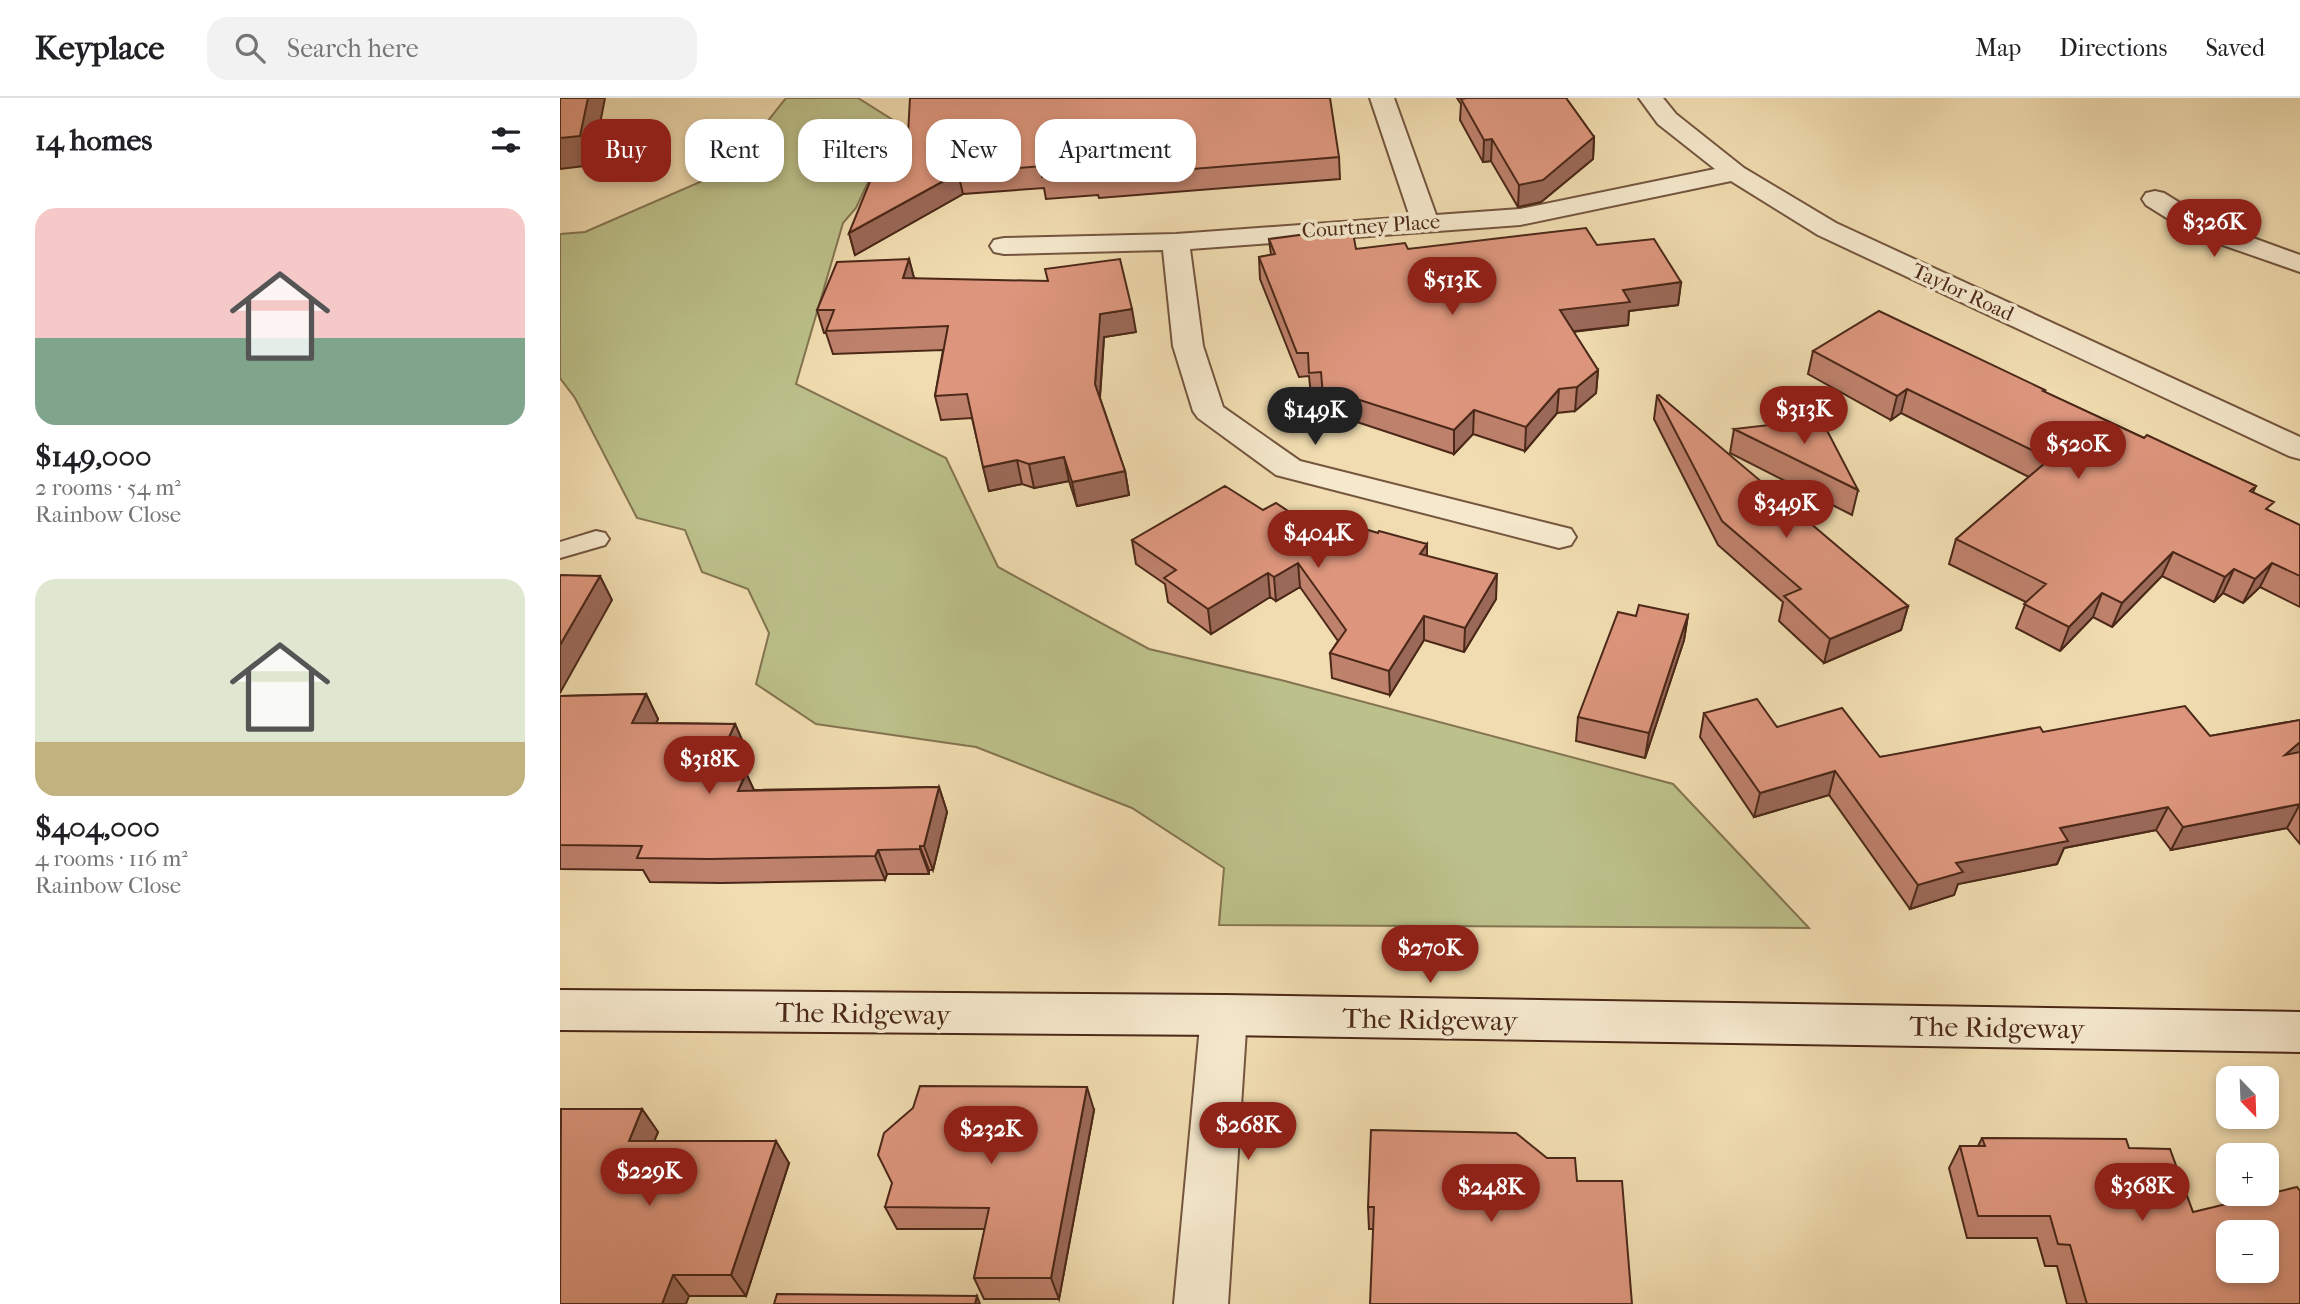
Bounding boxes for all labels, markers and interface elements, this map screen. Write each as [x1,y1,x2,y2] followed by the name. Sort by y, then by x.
[207,17,697,80] search box
[35,29,165,68] text: Keyplace
[231,29,269,67] icon: search
[287,33,419,64] text: Search here
[1975,34,2021,62] text: Map
[2059,34,2167,62] text: Directions
[2205,34,2265,62] text: Saved
[581,119,671,182] chip: Buy
[685,119,784,182] chip: Rent
[798,119,912,182] chip: Filters
[926,119,1021,182] chip: New
[1035,119,1196,182] chip: Apartment
[487,121,525,159] icon: filters
[35,123,152,158] text: 14 homes
[2165,200,2263,259] pin: $326K
[2182,208,2246,235] text: $326K
[1301,209,1441,243] street label: Courtney Place
[217,253,343,379] icon: home
[1403,258,1501,317] pin: $513K
[1908,258,2018,326] street label: Taylor Road
[1424,266,1480,293] text: $513K
[1755,386,1853,446] pin: $313K
[1266,388,1364,447] pin: $149K
[1776,395,1832,422] text: $313K
[1283,396,1347,423] text: $149K
[2029,422,2127,481] pin: $520K
[2046,430,2110,457] text: $520K
[35,439,152,474] text: $149,000
[35,474,181,501] text: 2 rooms · 54 m²
[1737,480,1835,540] pin: $349K
[1754,489,1818,516] text: $349K
[35,501,181,528] text: Rainbow Close
[1269,510,1367,570] pin: $404K
[1284,519,1352,546] text: $404K
[217,624,343,750] icon: home
[660,736,758,796] pin: $318K
[680,745,738,772] text: $318K
[35,810,160,845] text: $404,000
[35,845,188,872] text: 4 rooms · 116 m²
[35,872,181,899] text: Rainbow Close
[1381,926,1479,985] pin: $270K
[1398,934,1462,961] text: $270K
[775,995,952,1032] street label: The Ridgeway
[1342,1001,1519,1038] street label: The Ridgeway
[1909,1009,2086,1046] street label: The Ridgeway
[2216,1066,2278,1129] north arrow
[2216,1066,2279,1283] map controls
[1199,1102,1297,1162] pin: $268K
[942,1107,1040,1166] pin: $232K
[1215,1111,1281,1138] text: $268K
[960,1115,1022,1142] text: $232K
[2216,1143,2279,1206] button: +
[600,1148,698,1208] pin: $229K
[616,1157,682,1184] text: $229K
[1442,1164,1540,1224] pin: $248K
[2093,1164,2191,1223] pin: $368K
[2111,1172,2173,1199] text: $368K
[1458,1173,1524,1200] text: $248K
[2216,1220,2279,1283] button: −

